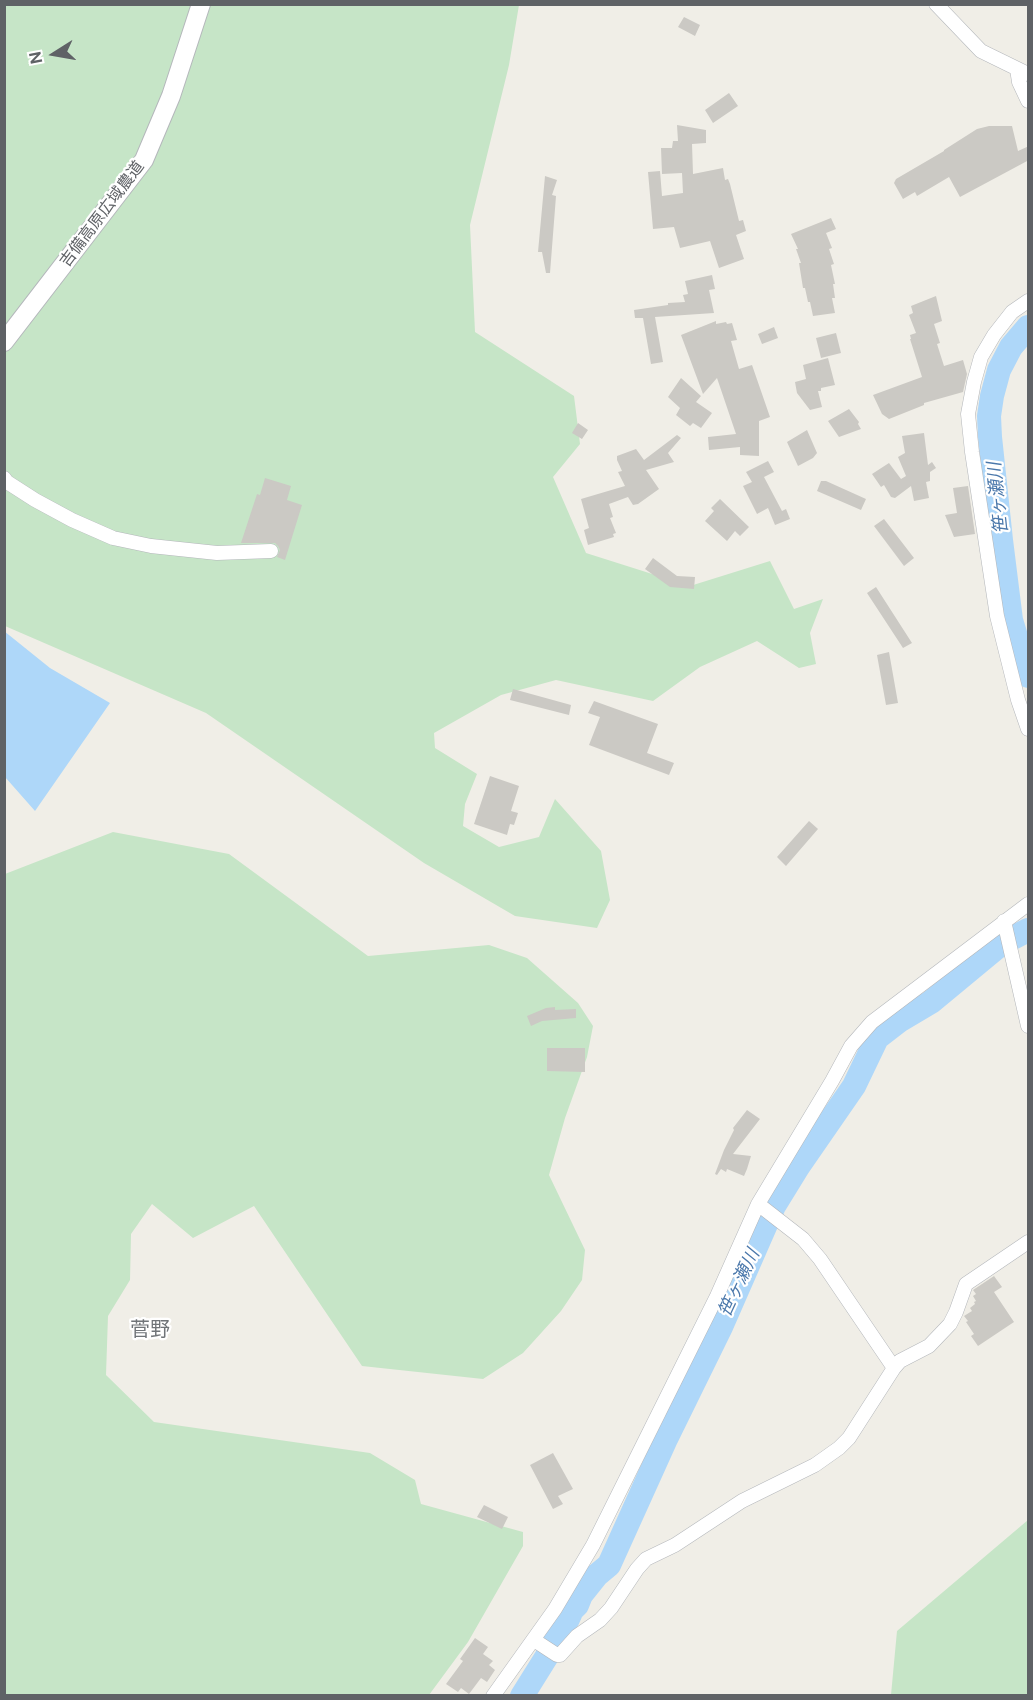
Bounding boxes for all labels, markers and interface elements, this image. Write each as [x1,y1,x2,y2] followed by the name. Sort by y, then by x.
[24,24,84,84] north arrow
[25,50,46,65] text: N
[56,157,148,271] street label: 吉備高原広域農道
[983,461,1013,535] water label: 笹ヶ瀬川
[714,1246,764,1320] water label: 笹ヶ瀬川
[130,1318,170,1342] district label: 菅野

